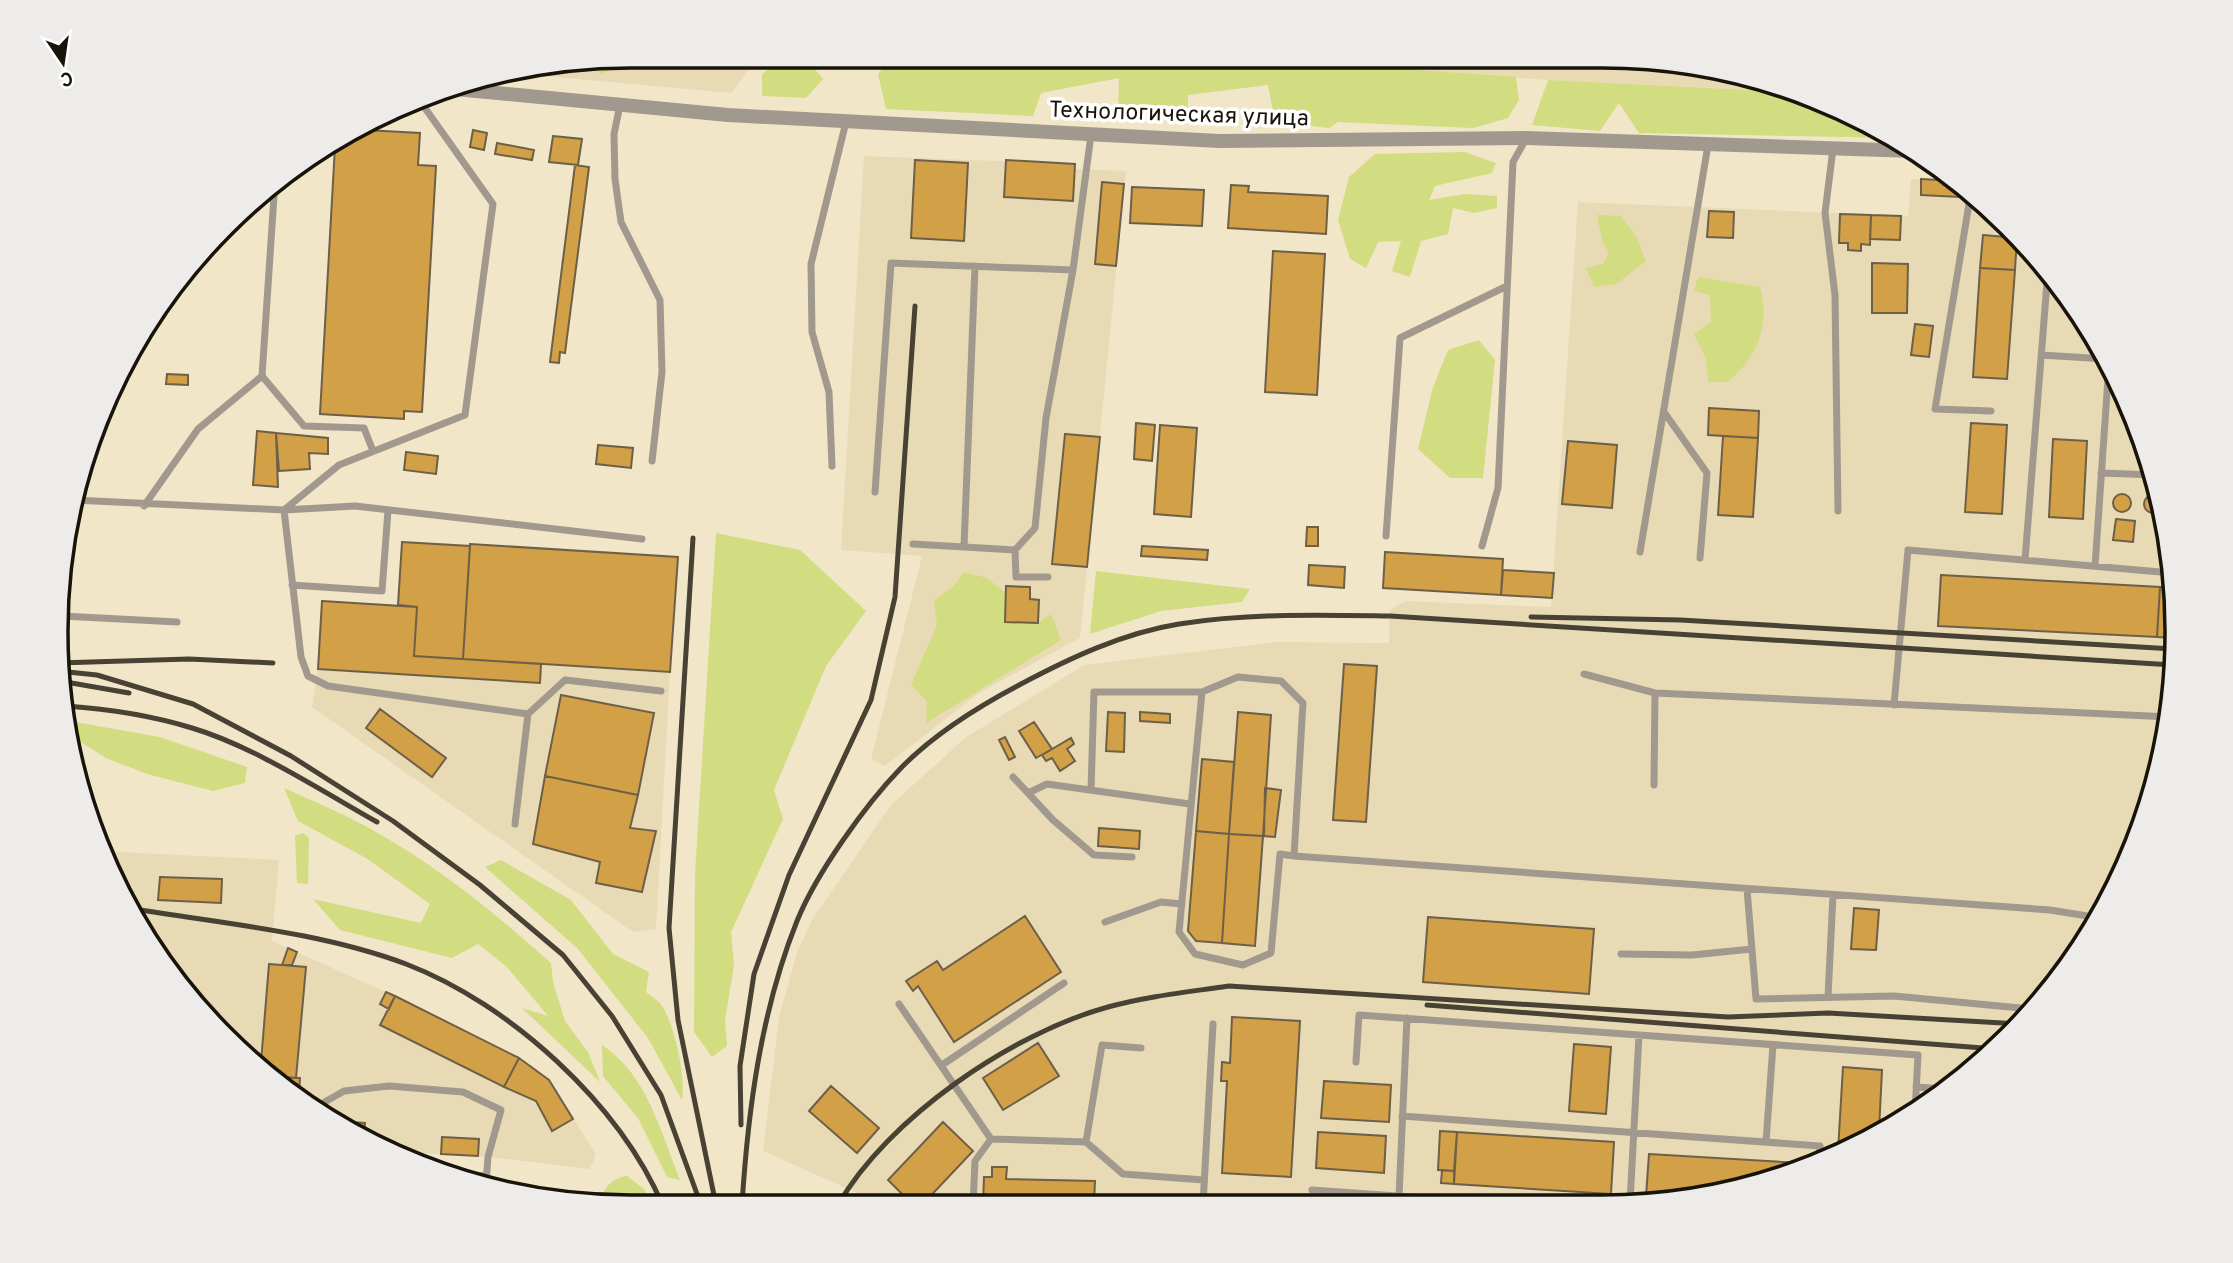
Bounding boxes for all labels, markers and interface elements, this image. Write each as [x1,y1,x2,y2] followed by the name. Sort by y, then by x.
[28,28,98,98] north arrow
[58,65,75,91] text: С
[1048,96,1309,135] street label: Технологическая улица

